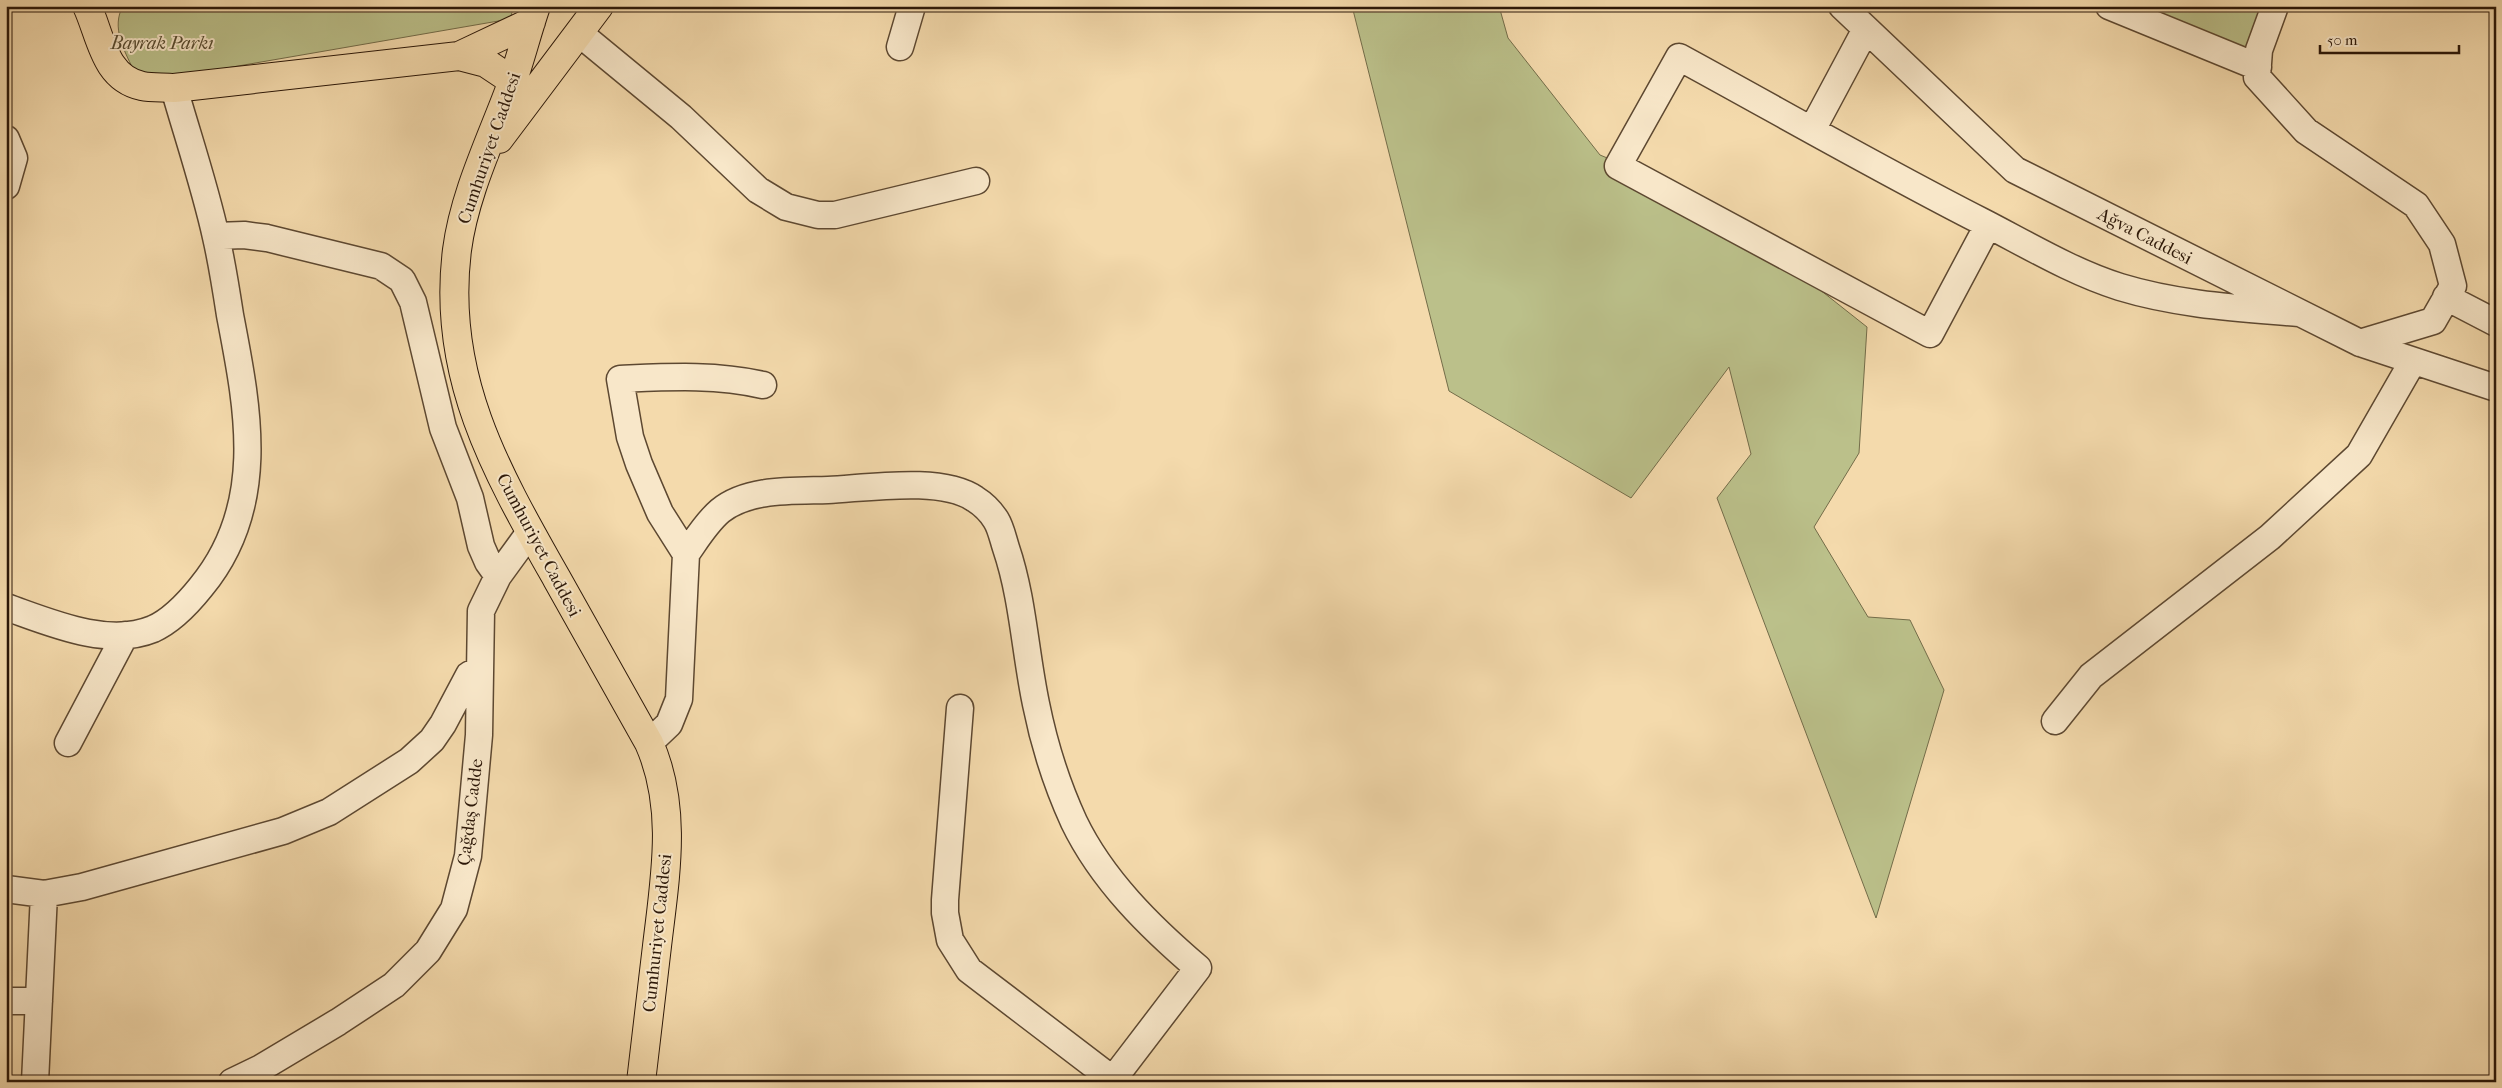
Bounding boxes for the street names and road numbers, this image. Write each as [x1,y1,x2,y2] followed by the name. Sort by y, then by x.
[454,69,526,227] street label: Cumhuriyet Caddesi
[2093,203,2196,270] street label: Ağva Caddesi
[492,470,586,621] street label: Cumhuriyet Caddesi
[454,757,488,867] street label: Çağdaş Cadde
[639,852,676,1013] street label: Cumhuriyet Caddesi

